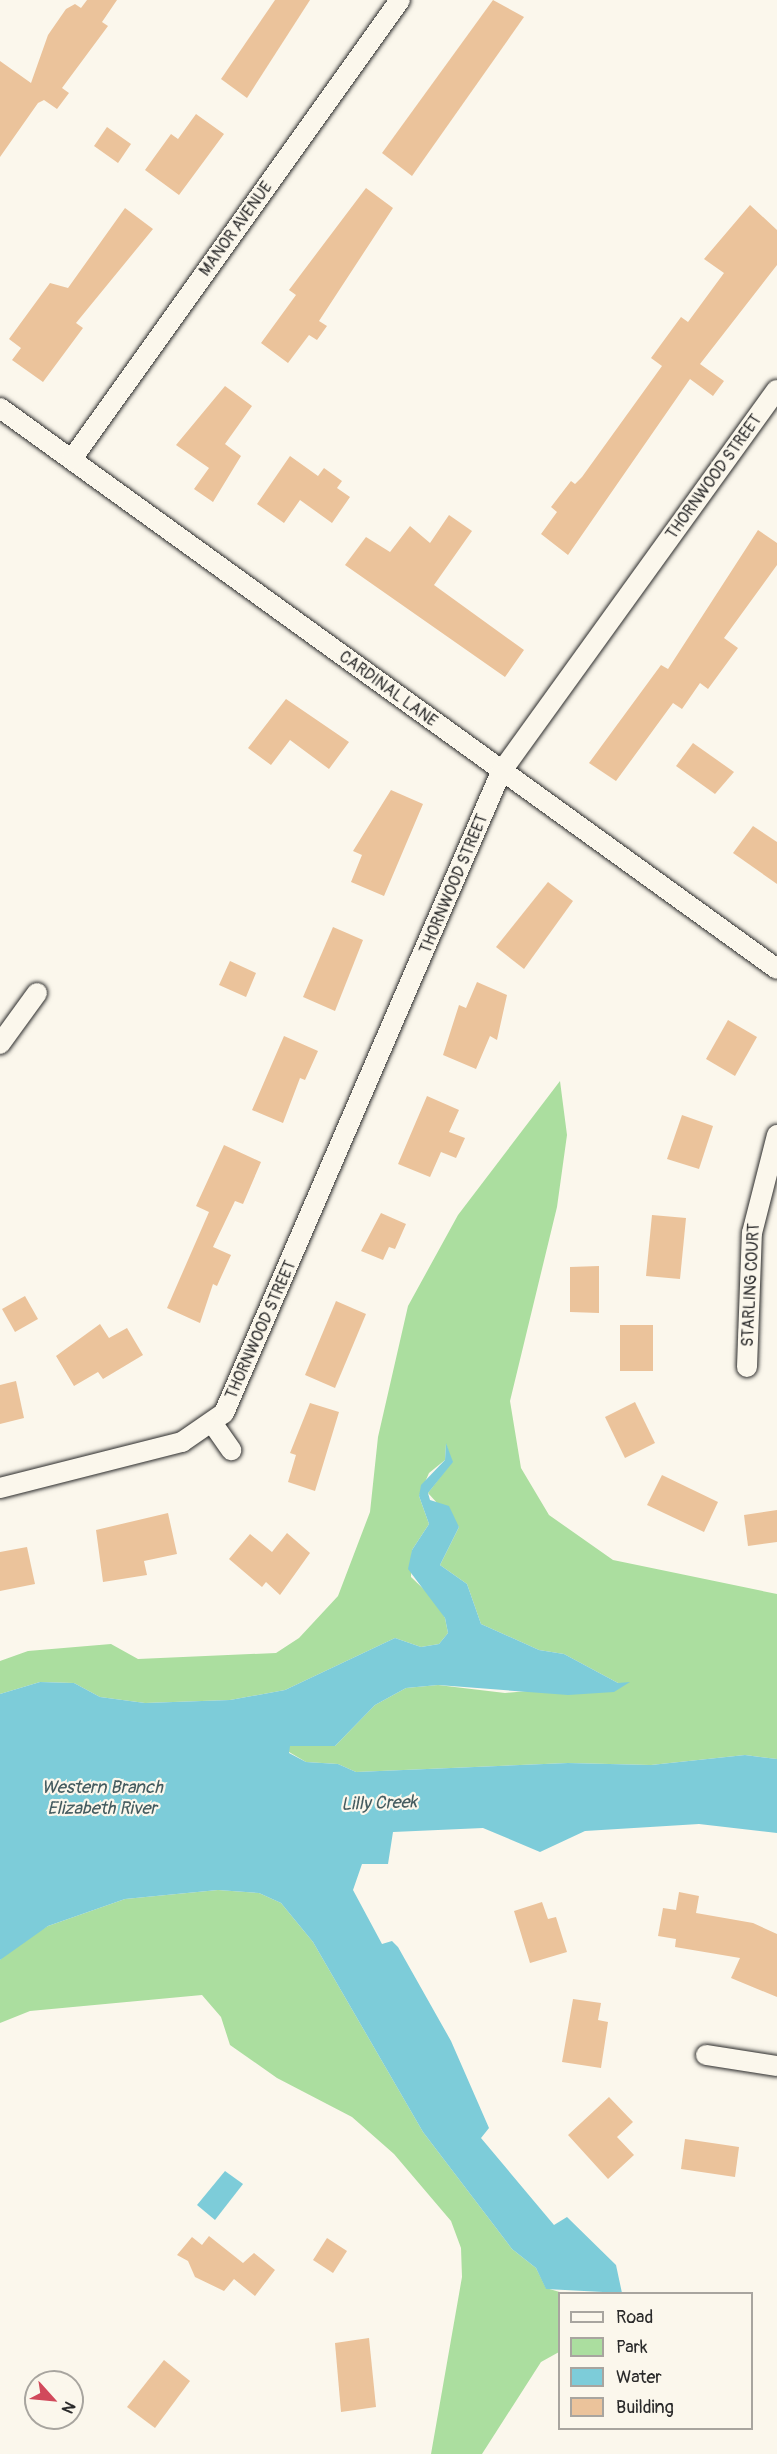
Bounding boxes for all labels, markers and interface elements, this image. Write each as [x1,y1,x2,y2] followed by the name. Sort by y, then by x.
[195,178,277,280] street label: MANOR AVENUE
[662,411,766,543] street label: THORNWOOD STREET
[335,647,441,731] street label: CARDINAL LANE
[416,811,492,957] street label: THORNWOOD STREET
[738,1223,764,1347] street label: STARLING COURT
[222,1258,300,1402] street label: THORNWOOD STREET
[41,1778,163,1820] water label: Western Branch Elizabeth River
[341,1792,417,1816] water label: Lilly Creek
[558,2292,753,2430] legend
[616,2306,653,2329] text: Road
[616,2336,648,2359] text: Park
[616,2366,662,2389] text: Water
[24,2370,84,2430] north arrow
[616,2396,674,2419] text: Building
[57,2398,80,2417] text: N

